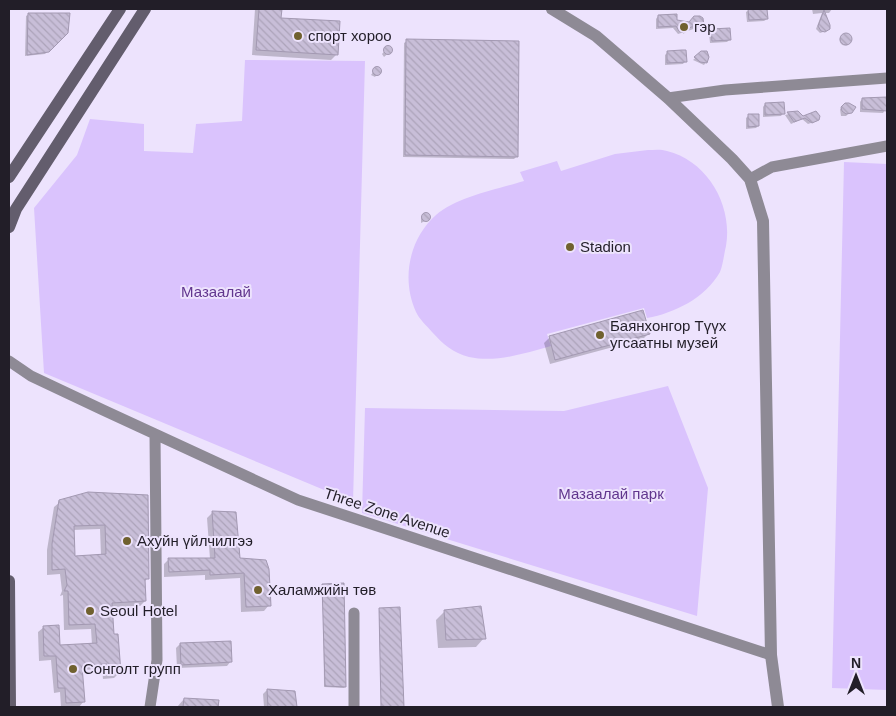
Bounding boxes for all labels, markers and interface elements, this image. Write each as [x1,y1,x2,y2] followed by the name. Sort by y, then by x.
[694,18,715,35] place label: гэр
[678,21,690,33] marker: гэр
[308,27,392,44] place label: спорт хороо
[292,30,304,42] marker: спорт хороо
[580,238,631,255] place label: Stadion
[564,241,576,253] marker: Stadion
[181,283,251,300] park label: Мазаалай
[610,317,727,351] place label: Баянхонгор Түүх угсаатны музей
[594,329,606,341] marker: Баянхонгор Түүх угсаатны музей
[322,484,452,541] street label: Three Zone Avenue
[558,485,664,502] park label: Мазаалай парк
[137,532,253,549] place label: Ахуйн үйлчилгээ
[121,535,133,547] marker: Ахуйн үйлчилгээ
[268,581,376,598] place label: Халамжийн төв
[252,584,264,596] marker: Халамжийн төв
[100,602,178,619] place label: Seoul Hotel
[84,605,96,617] marker: Seoul Hotel
[831,651,881,701] north arrow
[851,655,861,671] text: N
[83,660,181,677] place label: Сонголт групп
[67,663,79,675] marker: Сонголт групп

